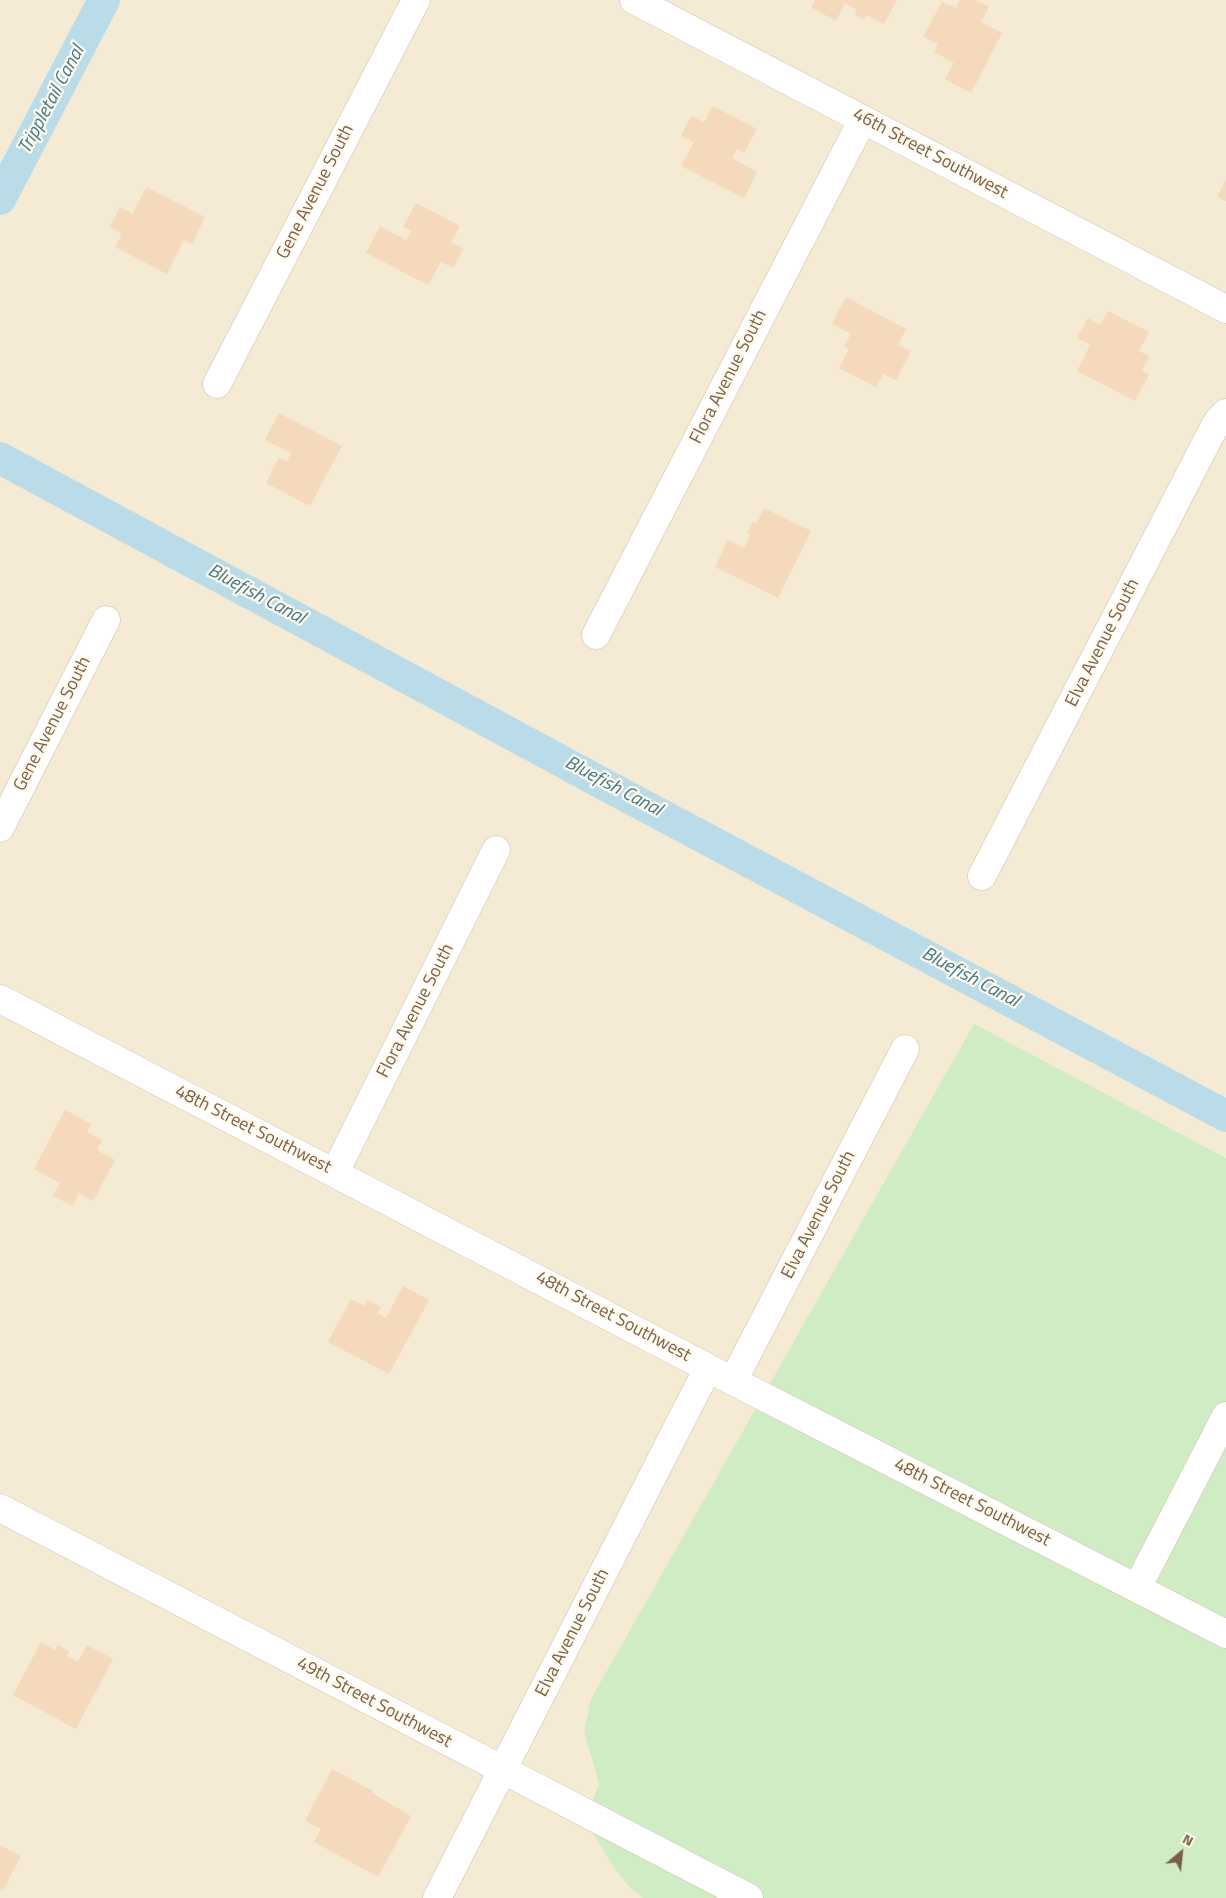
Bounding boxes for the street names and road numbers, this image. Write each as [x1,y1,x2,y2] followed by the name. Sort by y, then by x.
[849,104,1011,204] street label: 46th Street Southwest
[273,121,359,263] street label: Gene Avenue South
[686,306,772,448] street label: Flora Avenue South
[1061,575,1145,711] street label: Elva Avenue South
[10,653,96,795] street label: Gene Avenue South
[373,940,459,1082] street label: Flora Avenue South
[171,1081,335,1179] street label: 48th Street Southwest
[777,1147,861,1283] street label: Elva Avenue South
[532,1267,694,1367] street label: 48th Street Southwest
[890,1454,1054,1552] street label: 48th Street Southwest
[531,1565,615,1701] street label: Elva Avenue South
[293,1653,455,1753] street label: 49th Street Southwest

